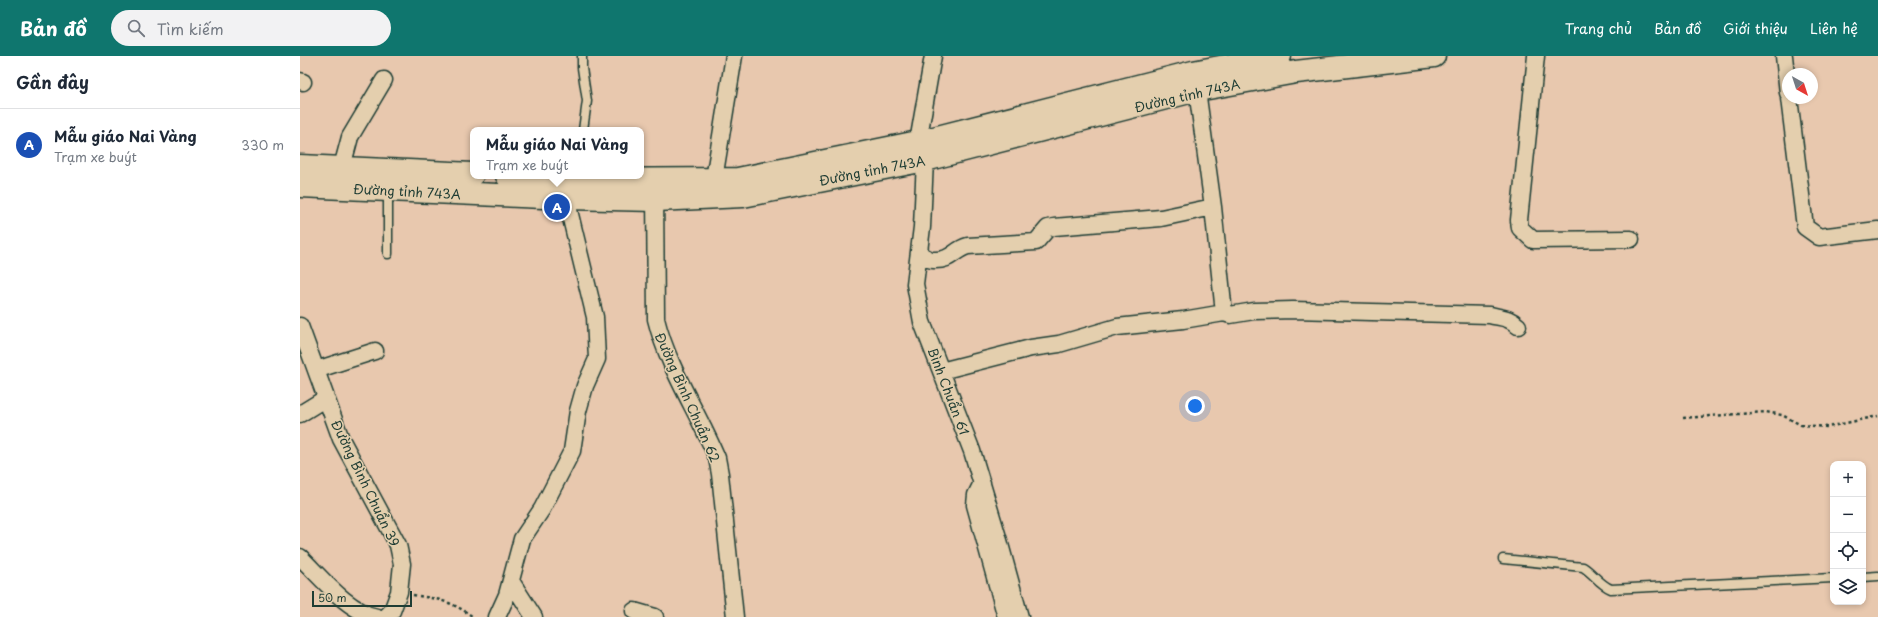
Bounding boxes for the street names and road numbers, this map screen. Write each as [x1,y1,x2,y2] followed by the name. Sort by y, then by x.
[1132,74,1242,116] street label: Đường tỉnh 743A
[817,150,927,190] street label: Đường tỉnh 743A
[353,179,461,203] street label: Đường tỉnh 743A
[651,329,725,465] street label: Đường Bình Chuẩn 62
[924,344,975,438] street label: Bình Chuẩn 61
[327,416,405,550] street label: Đường Bình Chuẩn 39

